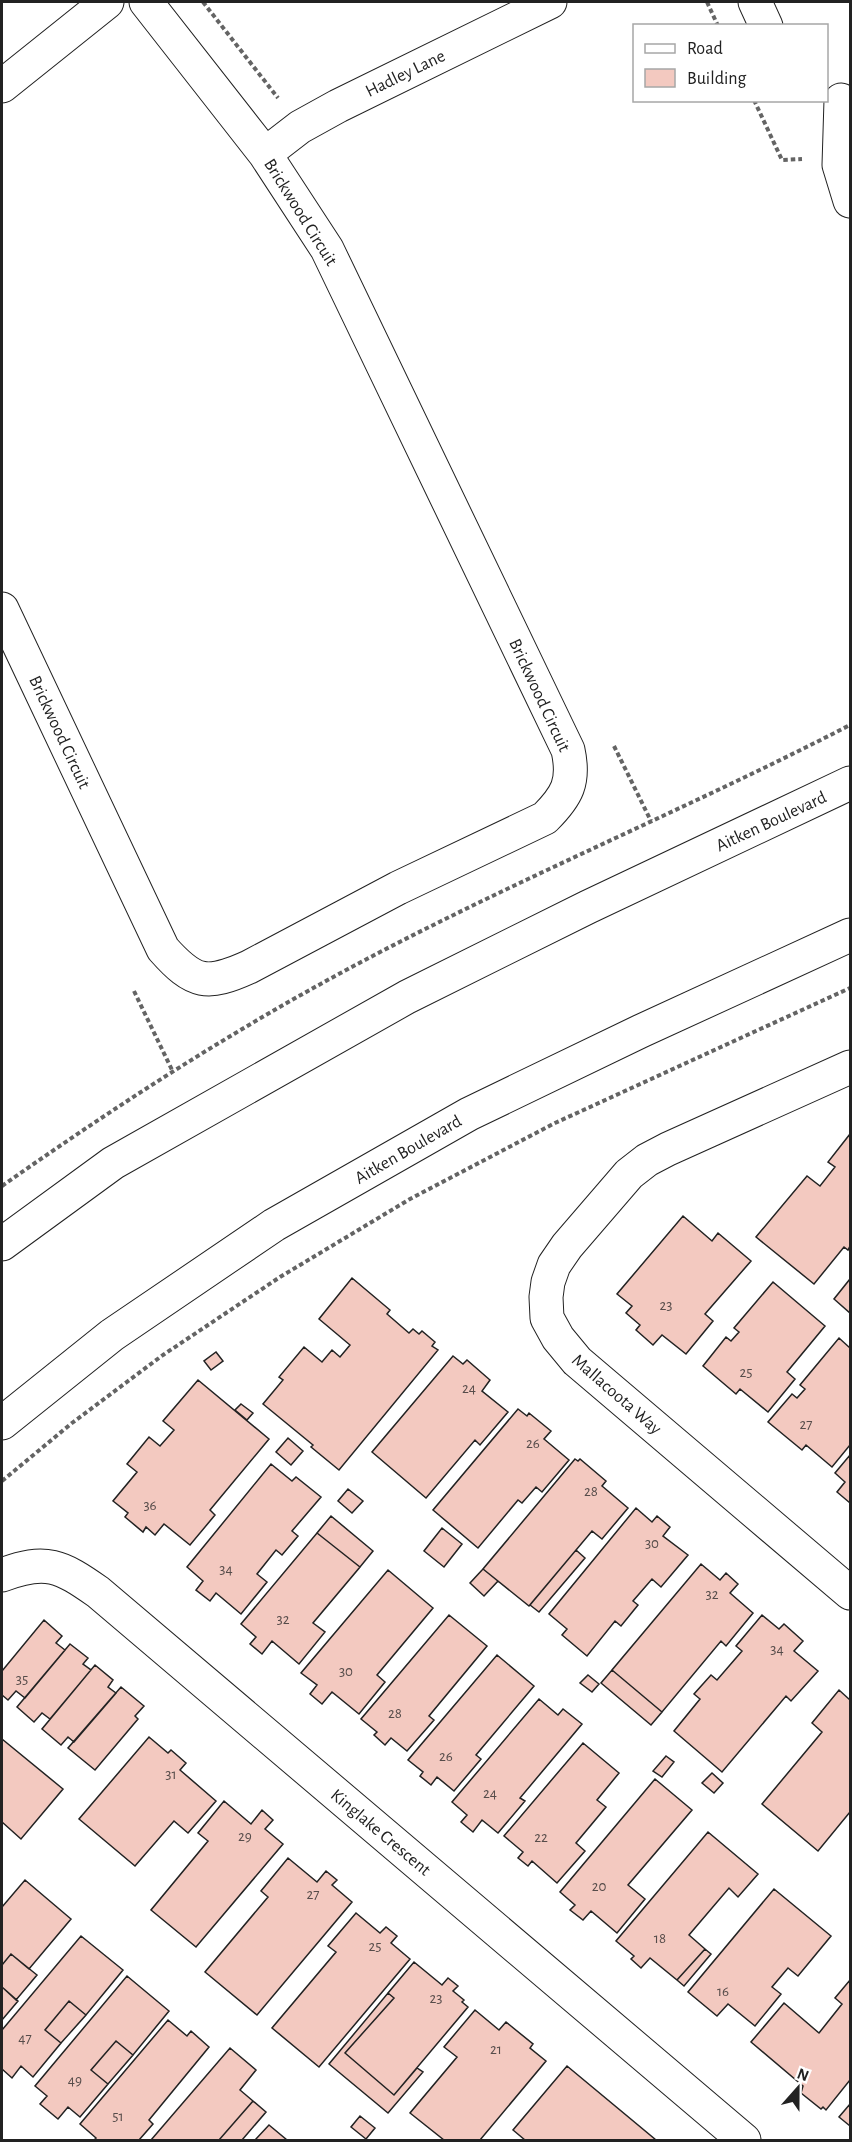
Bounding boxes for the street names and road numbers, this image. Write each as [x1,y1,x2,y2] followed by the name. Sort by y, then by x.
[363,47,448,101] street label: Hadley Lane
[260,156,340,269] street label: Brickwood Circuit
[505,636,573,755] street label: Brickwood Circuit
[25,673,93,792] street label: Brickwood Circuit
[713,788,830,855] street label: Aitken Boulevard
[352,1112,465,1188] street label: Aitken Boulevard
[568,1351,665,1438] street label: Mallacoota Way
[327,1786,434,1880] street label: Kinglake Crescent

